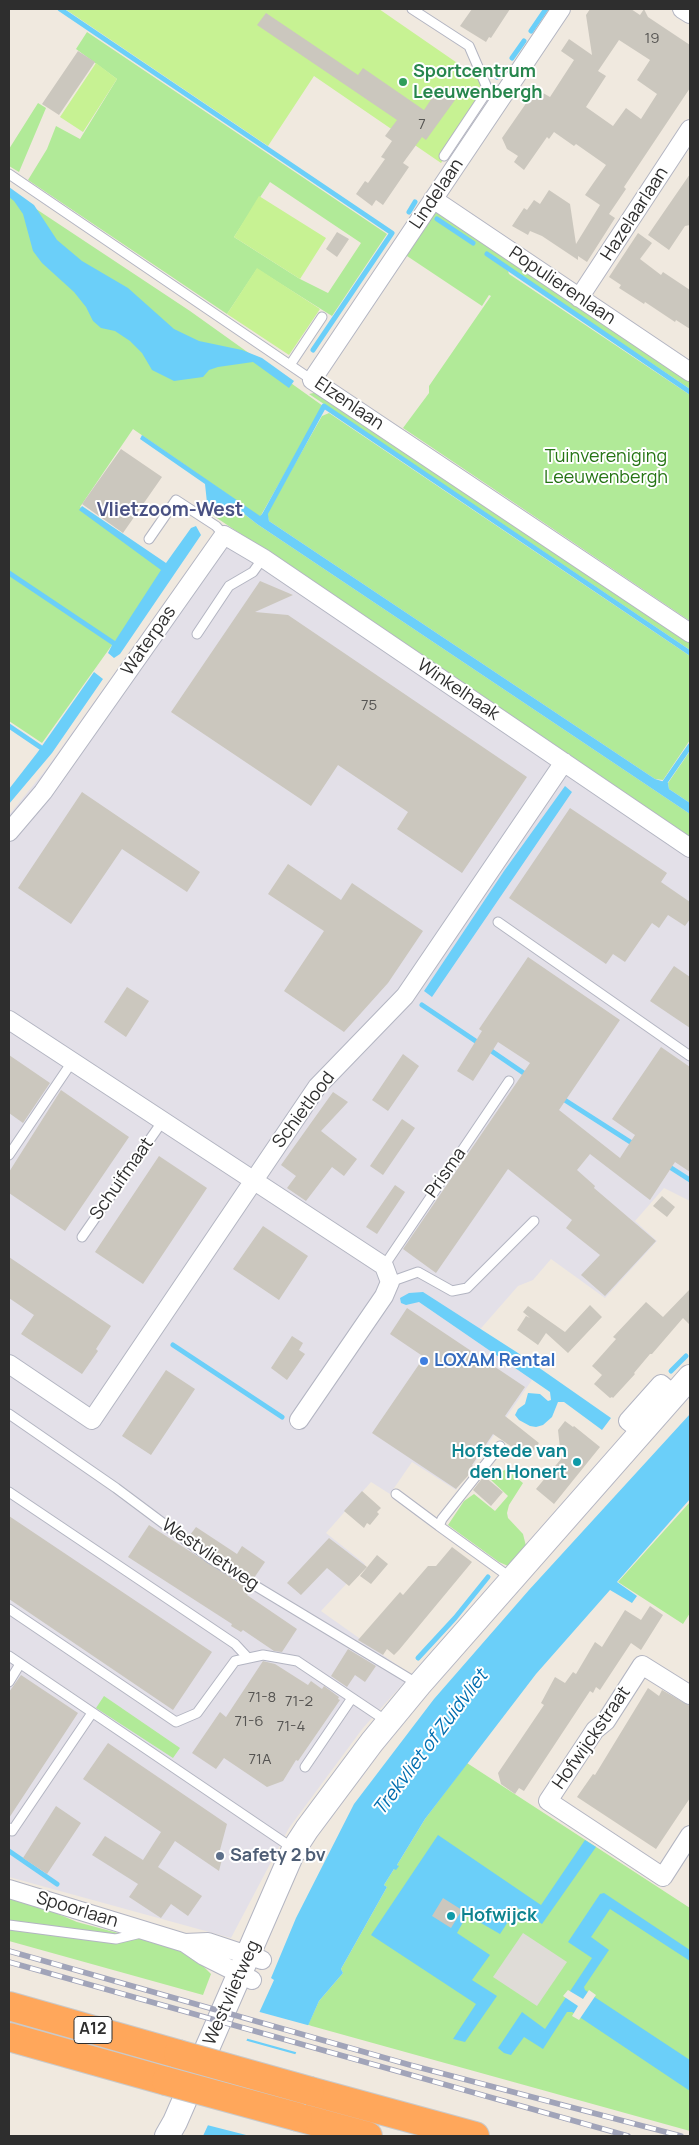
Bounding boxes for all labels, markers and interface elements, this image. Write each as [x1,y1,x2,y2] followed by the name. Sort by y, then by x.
[644,30,660,48] house number: 19
[413,61,543,104] place label: Sportcentrum Leeuwenbergh
[397,76,409,88] marker: Sportcentrum Leeuwenbergh
[418,116,426,134] house number: 7
[406,155,468,233] street label: Lindelaan
[597,163,673,265] street label: Hazelaarlaan
[505,242,619,330] street label: Populierenlaan
[310,373,388,435] street label: Elzenlaan
[544,446,668,488] park label: Tuinvereniging Leeuwenbergh
[97,500,243,522] district label: Vlietzoom-West
[117,602,181,680] street label: Waterpas
[413,655,503,725] street label: Winkelhaak
[361,697,377,715] house number: 75
[268,1068,340,1152] street label: Schietlood
[86,1134,158,1224] street label: Schuifmaat
[421,1144,471,1202] street label: Prisma
[434,1350,556,1372] place label: LOXAM Rental
[418,1355,430,1367] marker: LOXAM Rental
[452,1441,567,1484] place label: Hofstede van den Honert
[571,1456,583,1468] marker: Hofstede van den Honert
[157,1514,263,1596] street label: Westvlietweg
[369,1666,493,1820] water label: Trekvliet of Zuidvliet
[549,1682,635,1794] street label: Hofwijckstraat
[248,1689,276,1707] house number: 71-8
[285,1693,313,1711] house number: 71-2
[235,1713,263,1731] house number: 71-6
[277,1718,305,1736] house number: 71-4
[249,1751,271,1769] house number: 71A
[230,1845,326,1867] place label: Safety 2 bv
[214,1850,226,1862] marker: Safety 2 bv
[33,1887,121,1933] street label: Spoorlaan
[461,1905,537,1927] place label: Hofwijck
[445,1910,457,1922] marker: Hofwijck
[199,1937,265,2049] street label: Westvlietweg
[74,2016,112,2044] road number: A12

